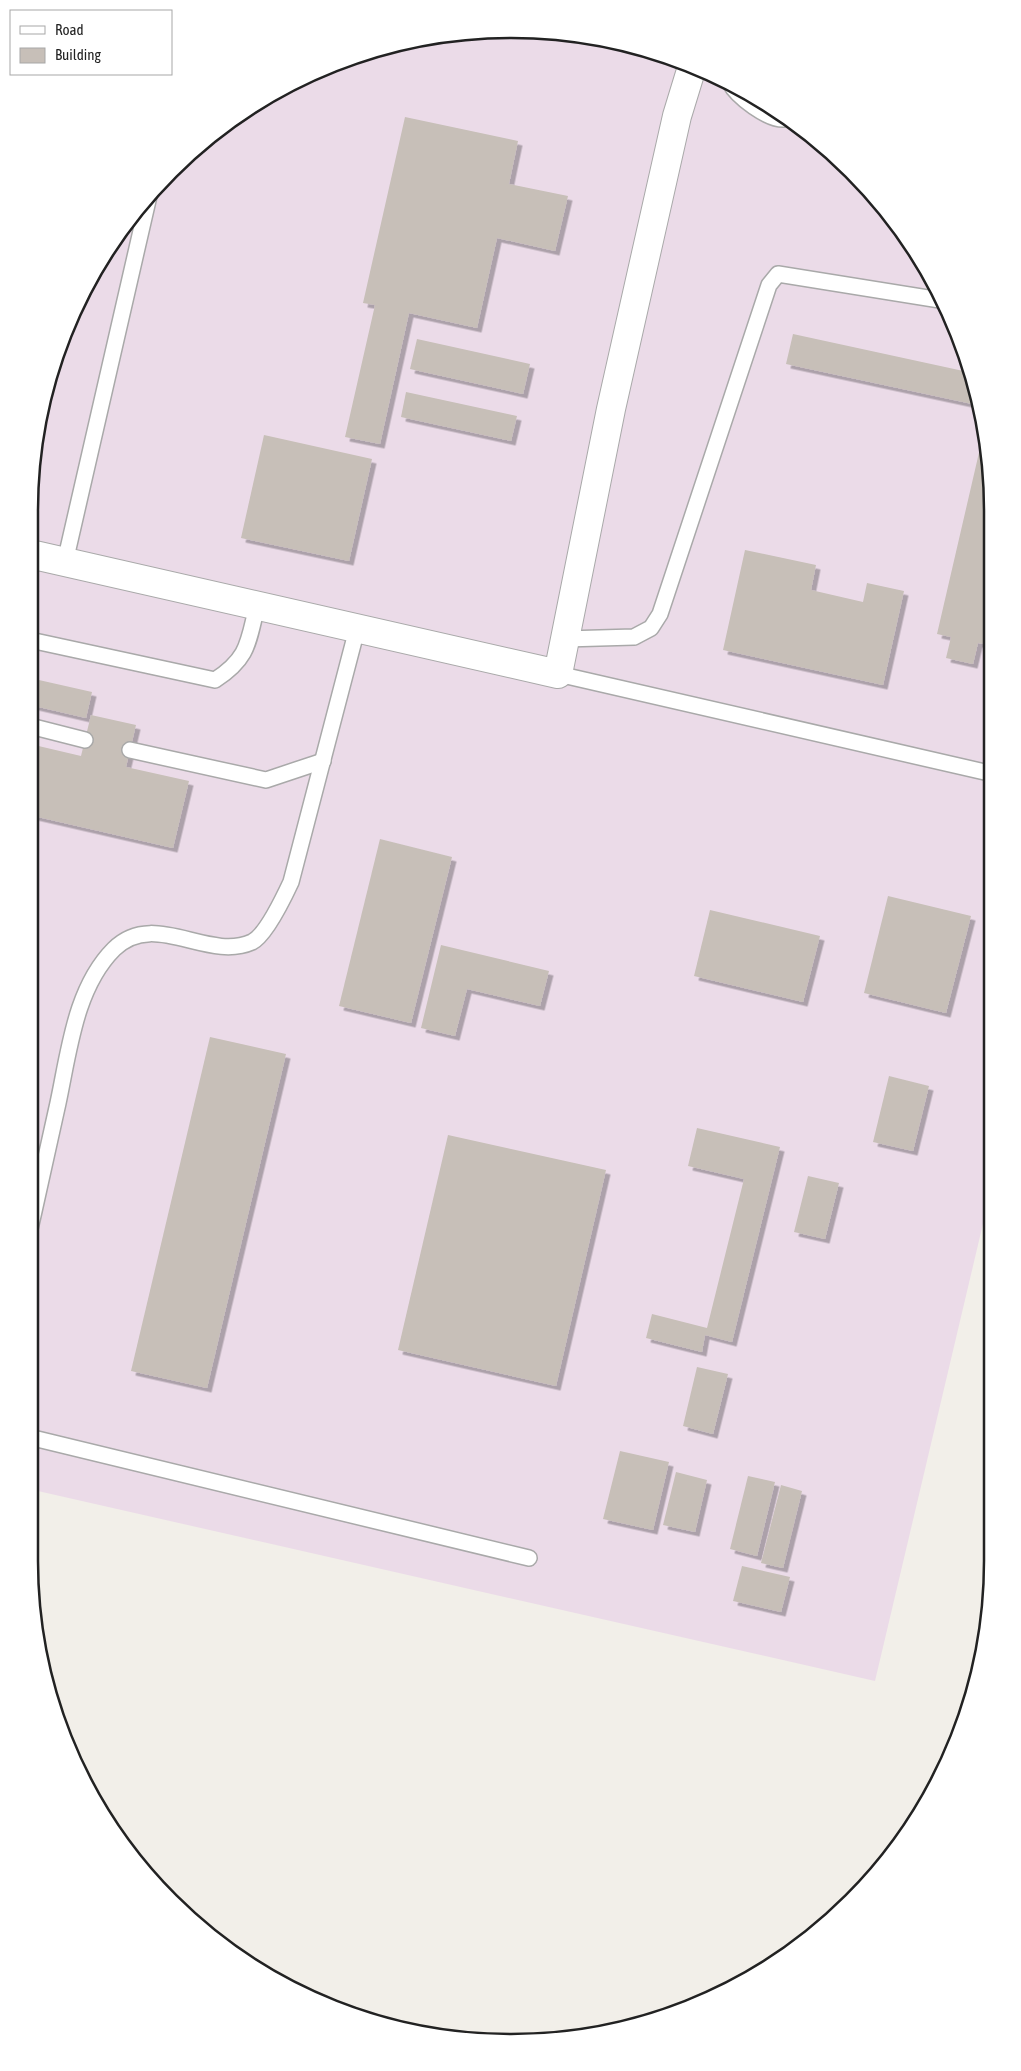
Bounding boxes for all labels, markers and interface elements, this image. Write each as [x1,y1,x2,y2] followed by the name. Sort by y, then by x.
[10,10,172,75] legend
[55,21,84,38] text: Road
[55,46,101,63] text: Building

